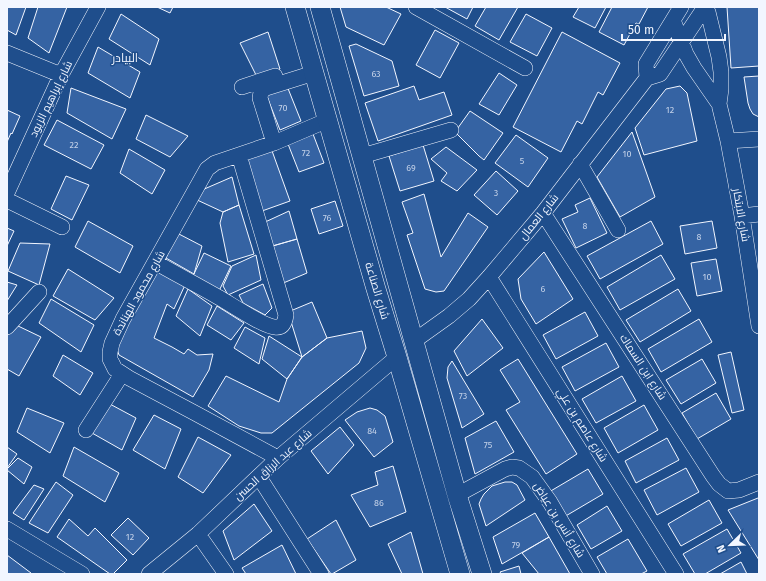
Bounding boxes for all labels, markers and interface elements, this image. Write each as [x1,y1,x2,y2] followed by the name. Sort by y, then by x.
[622,16,725,42] scale bar
[628,23,654,37] text: 50 m
[111,51,138,65] district label: البيادر
[27,59,76,140] street label: شارع إبراهيم الزيود
[371,69,381,79] house number: 63
[279,103,287,113] house number: 70
[666,105,674,115] house number: 12
[70,140,78,150] house number: 22
[302,148,310,158] house number: 72
[623,149,631,159] house number: 10
[520,156,525,166] house number: 5
[406,163,416,173] house number: 69
[729,186,752,243] street label: شارع الابتكار
[494,188,498,198] house number: 3
[517,191,562,243] street label: شارع العمال
[323,213,331,223] house number: 76
[583,221,588,231] house number: 8
[697,232,702,242] house number: 8
[110,248,169,338] street label: شارع محمود الهناندة
[361,261,392,321] street label: شارع الصناعة
[703,272,711,282] house number: 10
[541,284,546,294] house number: 6
[616,332,669,403] street label: شارع ابن السماك
[552,386,610,465] street label: شارع عاصم بن علي
[459,391,467,401] house number: 73
[367,426,377,436] house number: 84
[232,427,315,504] street label: شارع عبد الرزاق الحسن
[484,440,493,450] house number: 75
[530,479,588,561] street label: شارع أنس بن عياض
[374,498,384,508] house number: 86
[710,525,750,565] north arrow
[126,532,134,542] house number: 12
[512,540,521,550] house number: 79
[714,543,729,555] text: N

